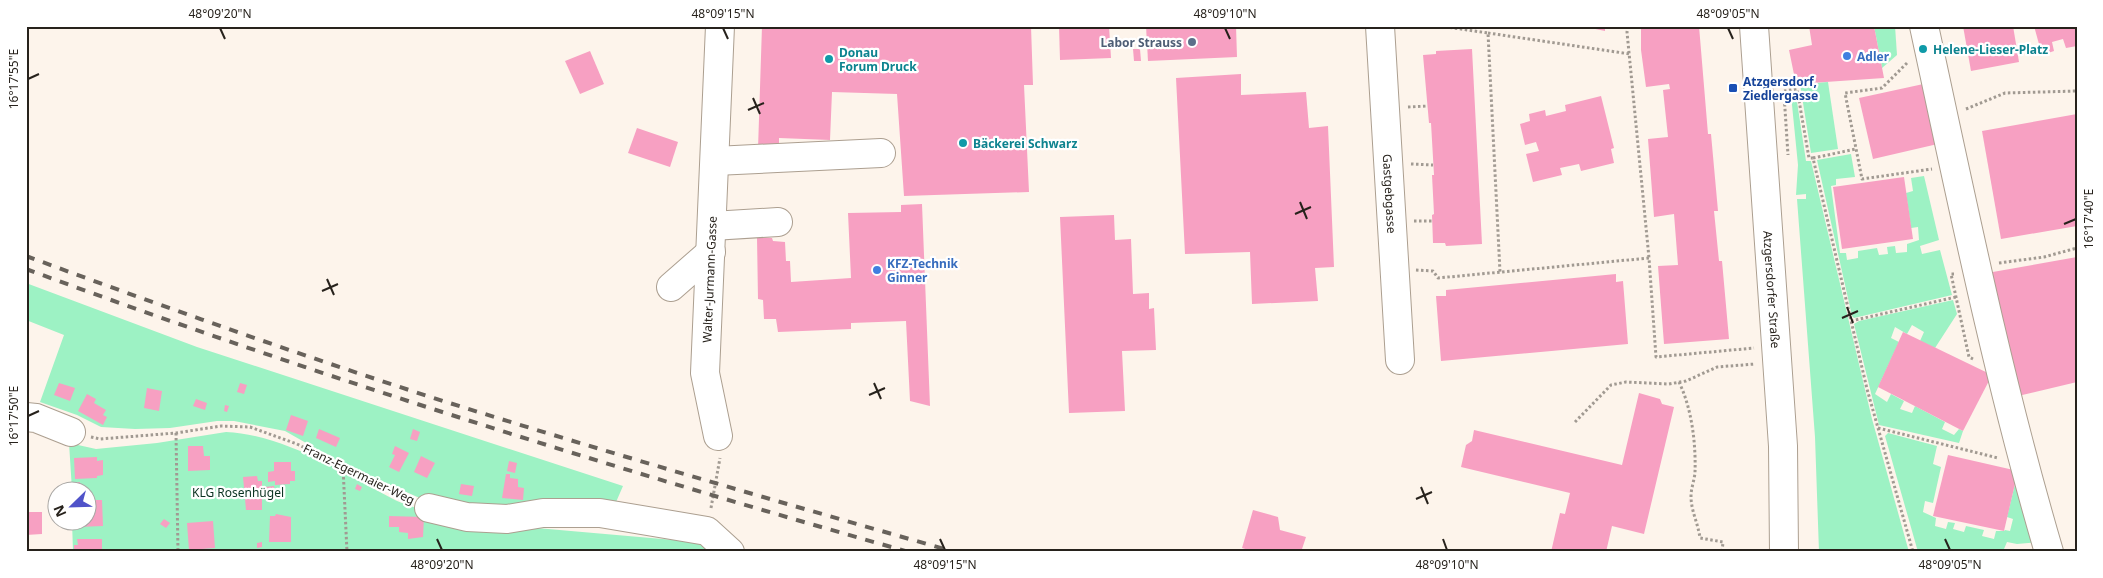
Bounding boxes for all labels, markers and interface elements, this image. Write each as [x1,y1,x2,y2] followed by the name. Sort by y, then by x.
[188,5,252,22] text: 48°09'20"N
[691,5,755,22] text: 48°09'15"N
[1193,5,1257,22] text: 48°09'10"N
[1696,5,1760,22] text: 48°09'05"N
[1101,34,1182,51] place label: Labor Strauss
[1186,36,1198,48] marker: Labor Strauss
[1933,41,2048,58] place label: Helene-Lieser-Platz
[1917,43,1929,55] marker: Helene-Lieser-Platz
[839,44,917,75] place label: Donau Forum Druck
[1857,48,1890,65] place label: Adler
[5,49,22,109] text: 16°17'55"E
[1841,50,1853,62] marker: Adler
[823,53,835,65] marker: Donau Forum Druck
[1743,73,1818,104] place label: Atzgersdorf, Ziedlergasse
[1727,82,1739,94] marker: Atzgersdorf, Ziedlergasse
[973,135,1077,152] place label: Bäckerei Schwarz
[957,137,969,149] marker: Bäckerei Schwarz
[1379,153,1401,234] street label: Gastgebgasse
[2080,189,2097,249] text: 16°17'40"E
[698,215,720,343] street label: Walter-Jurmann-Gasse
[1760,230,1785,349] street label: Atzgersdorfer Straße
[887,255,958,286] place label: KFZ-Technik Ginner
[871,264,883,276] marker: KFZ-Technik Ginner
[5,386,22,446] text: 16°17'50"E
[300,440,418,508] street label: Franz-Egermaier-Weg
[48,480,98,530] north arrow
[192,484,284,501] park label: KLG Rosenhügel
[49,502,71,520] text: N
[410,556,474,573] text: 48°09'20"N
[913,556,977,573] text: 48°09'15"N
[1415,556,1479,573] text: 48°09'10"N
[1918,556,1982,573] text: 48°09'05"N

